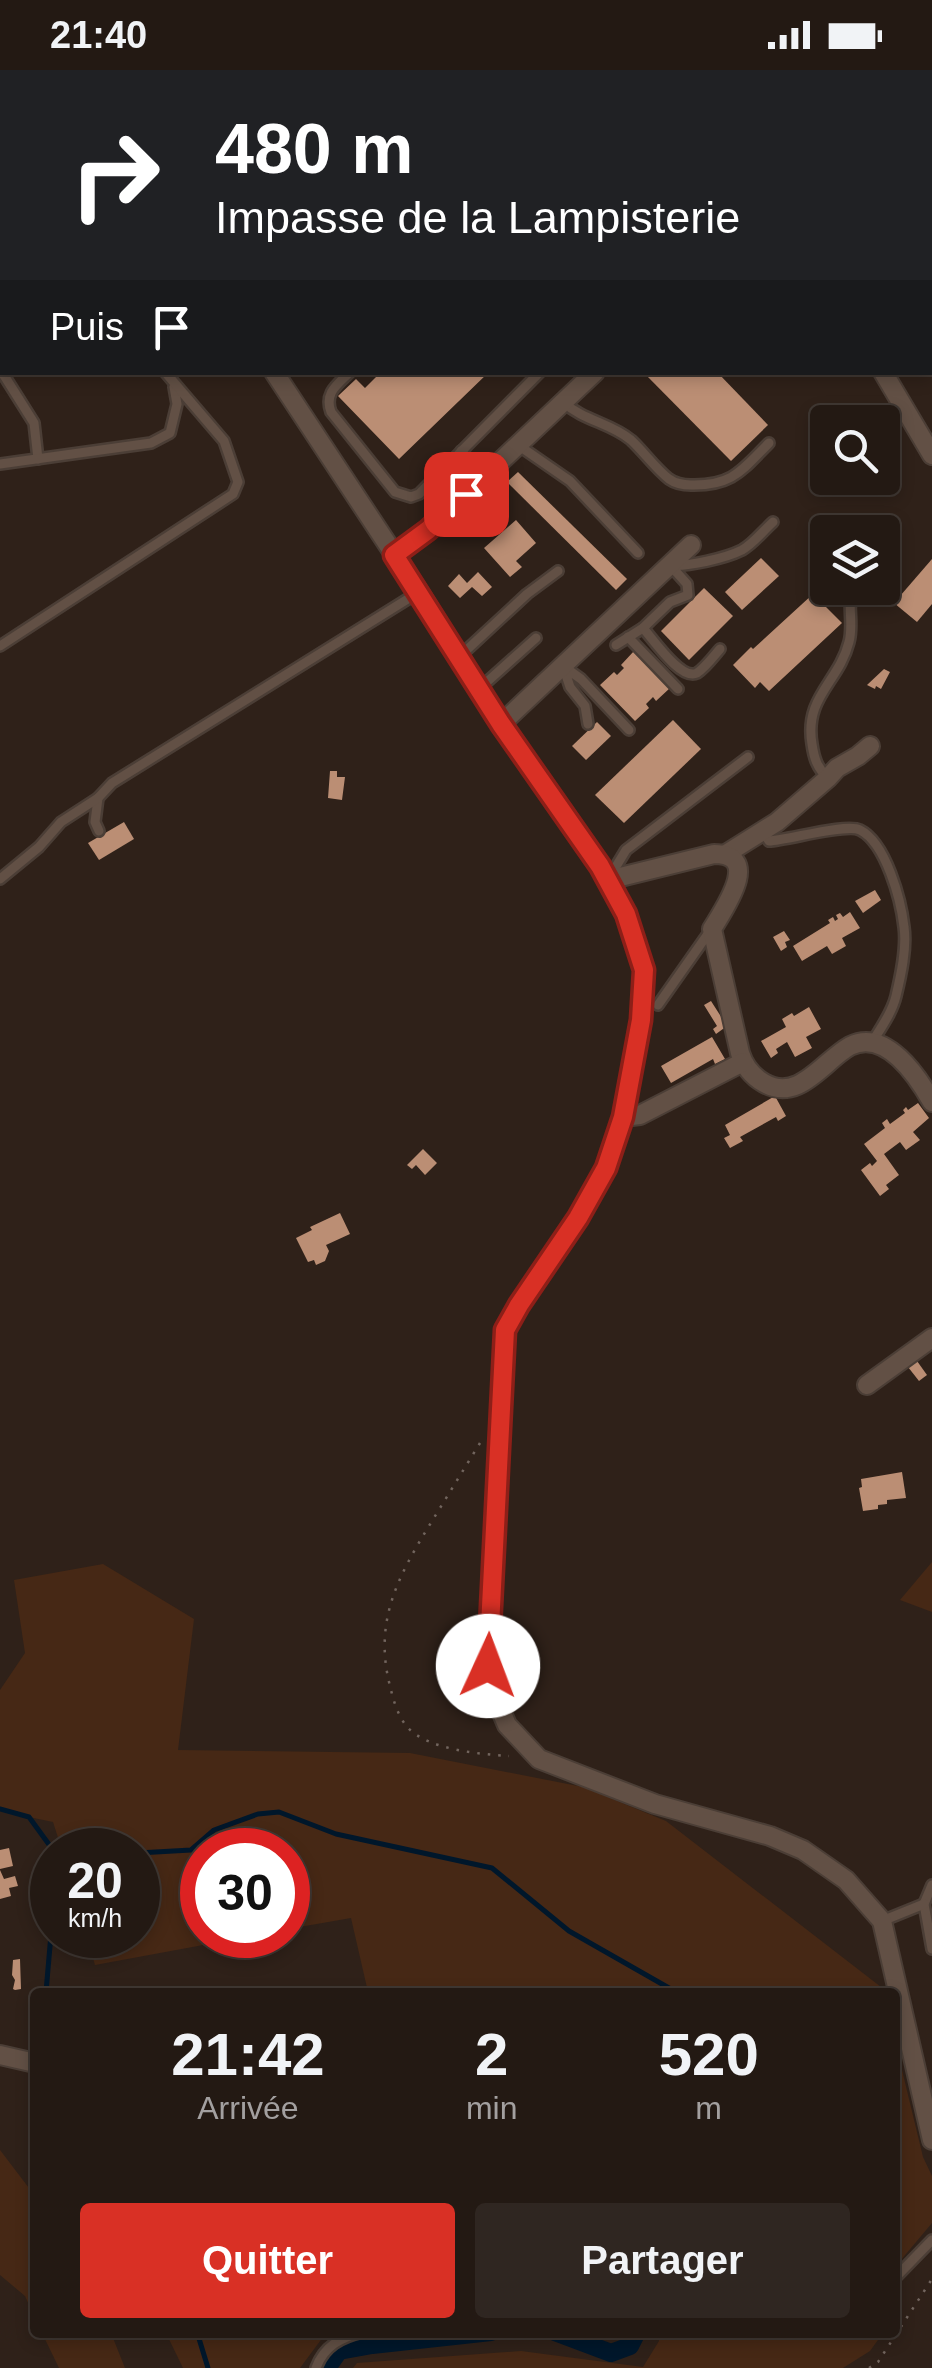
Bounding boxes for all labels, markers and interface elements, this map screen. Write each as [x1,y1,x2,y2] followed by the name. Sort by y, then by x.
[50,14,147,56] text: 21:40
[50,110,180,240] icon: right
[215,110,413,188] text: 480 m
[215,192,740,243] text: Impasse de la Lampisterie
[144,300,199,355] icon: arrive
[50,306,124,348] text: Puis
[810,405,900,605] map controls
[810,405,900,495] button: search
[424,452,509,537] pin
[439,467,494,522] icon: arrive
[810,515,900,605] button: layers
[436,1614,540,1718] position arrow
[180,1828,310,1958] speed limit sign: 30
[67,1853,123,1909] text: 20
[68,1904,122,1932] text: km/h
[171,2021,325,2088] text: 21:42
[475,2021,508,2088] text: 2
[659,2021,759,2088] text: 520
[197,2090,299,2126] text: Arrivée
[466,2090,517,2126] text: min
[695,2090,722,2126] text: m
[80,2203,455,2318] button: Quitter
[475,2203,850,2318] button: Partager

